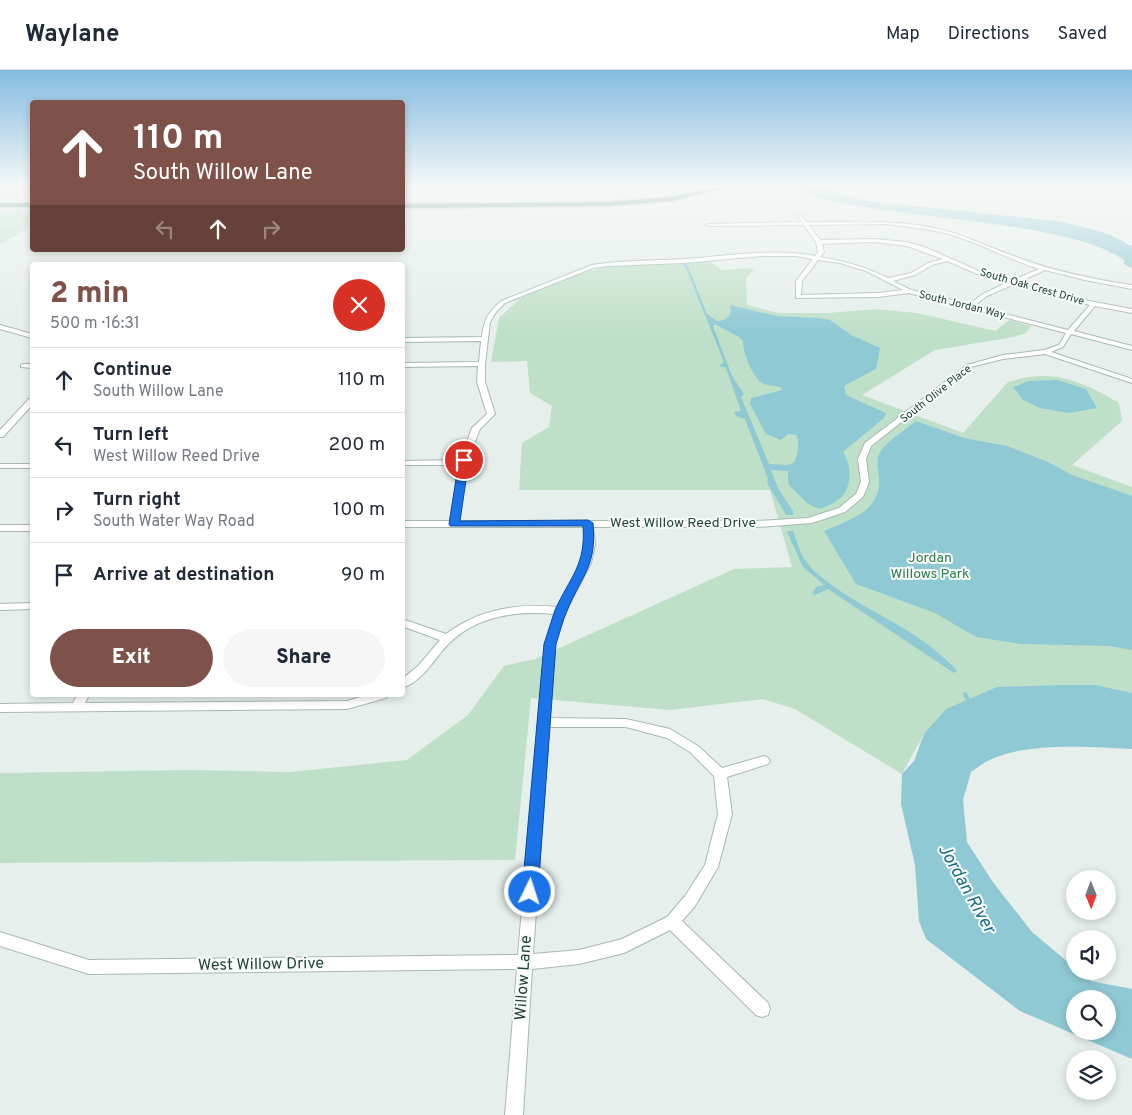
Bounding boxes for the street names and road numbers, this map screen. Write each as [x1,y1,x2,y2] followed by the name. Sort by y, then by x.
[978,265,1086,309] street label: South Oak Crest Drive
[917,287,1007,323] street label: South Jordan Way
[898,362,974,426] street label: South Olive Place
[610,515,756,532] street label: West Willow Reed Drive
[511,935,537,1021] street label: Willow Lane
[198,954,324,976] street label: West Willow Drive

